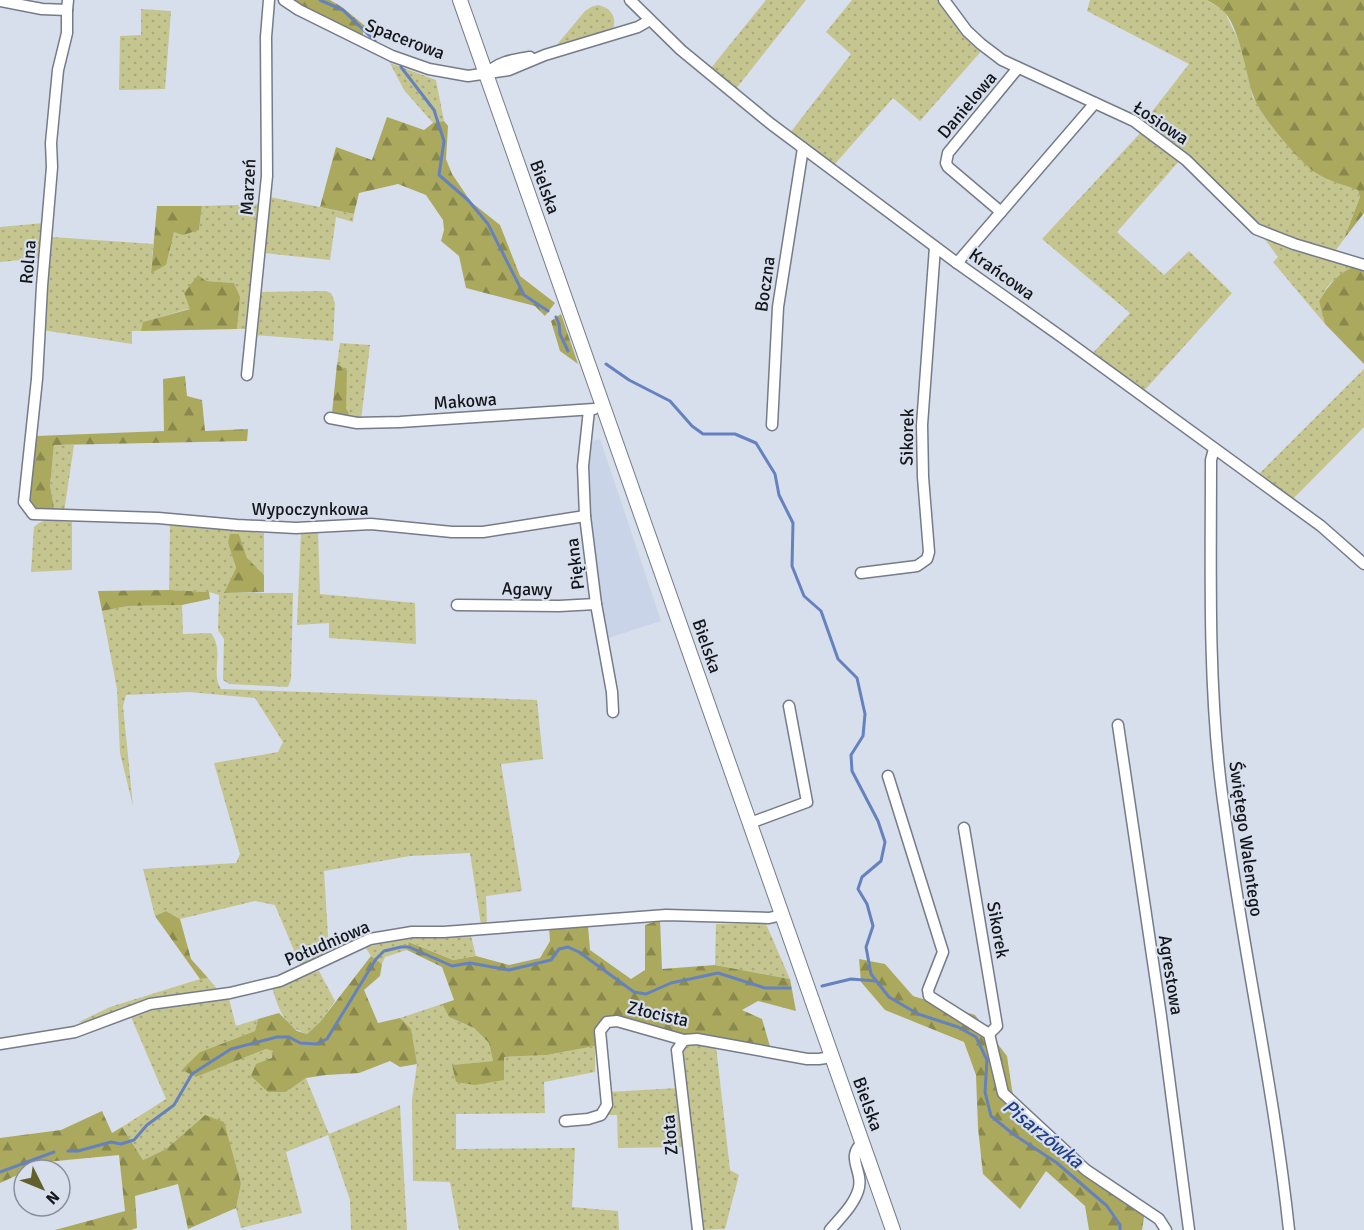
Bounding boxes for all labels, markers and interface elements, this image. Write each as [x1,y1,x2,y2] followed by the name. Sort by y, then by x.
[362,14,448,64] street label: Spacerowa
[933,67,1001,143] street label: Danielowa
[1129,96,1193,150] street label: Łosiowa
[525,157,565,217] street label: Bielska
[236,158,260,216] street label: Marzeń
[15,239,41,285] street label: Rolna
[965,243,1039,305] street label: Krańcowa
[750,255,780,313] street label: Boczna
[433,388,497,414] street label: Makowa
[896,408,918,466] street label: Sikorek
[251,498,369,520] street label: Wypoczynkowa
[561,537,589,591] street label: Piękna
[501,578,553,600] street label: Agawy
[687,616,727,676] street label: Bielska
[1224,760,1268,918] street label: Świętego Walentego
[982,900,1014,960] street label: Sikorek
[281,915,373,971] street label: Południowa
[1154,933,1188,1017] street label: Agrestowa
[625,996,691,1032] street label: Złocista
[848,1074,888,1134] street label: Bielska
[998,1094,1089,1175] water label: Pisarzówka
[657,1114,683,1156] street label: Złota
[12,1158,72,1218] north arrow
[41,1187,63,1208] text: N

